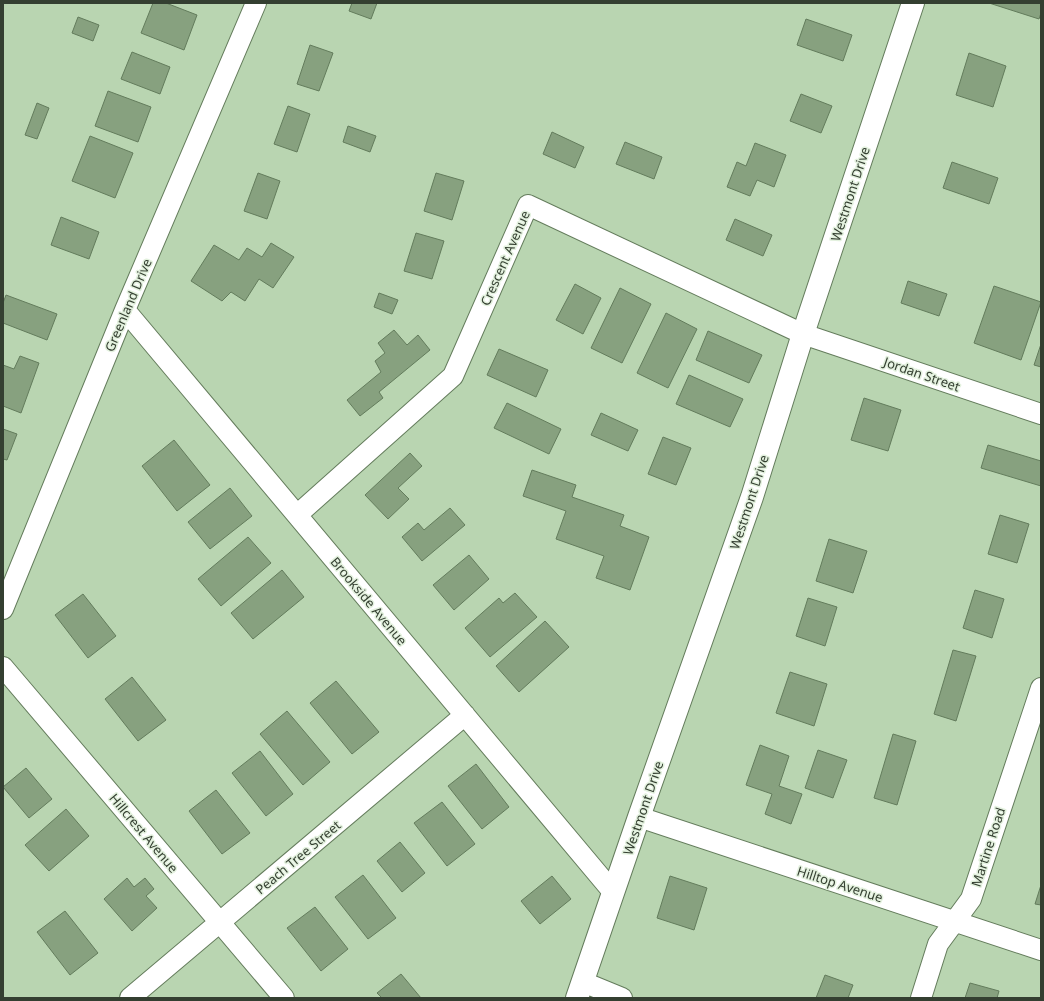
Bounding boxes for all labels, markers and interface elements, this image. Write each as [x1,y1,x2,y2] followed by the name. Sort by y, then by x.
[826,144,874,244] street label: Westmont Drive
[476,208,534,308] street label: Crescent Avenue
[100,256,156,354] street label: Greenland Drive
[880,352,963,396] street label: Jordan Street
[725,452,773,552] street label: Westmont Drive
[327,553,411,649] street label: Brookside Avenue
[618,759,668,857] street label: Westmont Drive
[106,790,182,876] street label: Hillcrest Avenue
[967,805,1009,889] street label: Martine Road
[252,816,345,898] street label: Peach Tree Street
[795,862,885,906] street label: Hilltop Avenue

